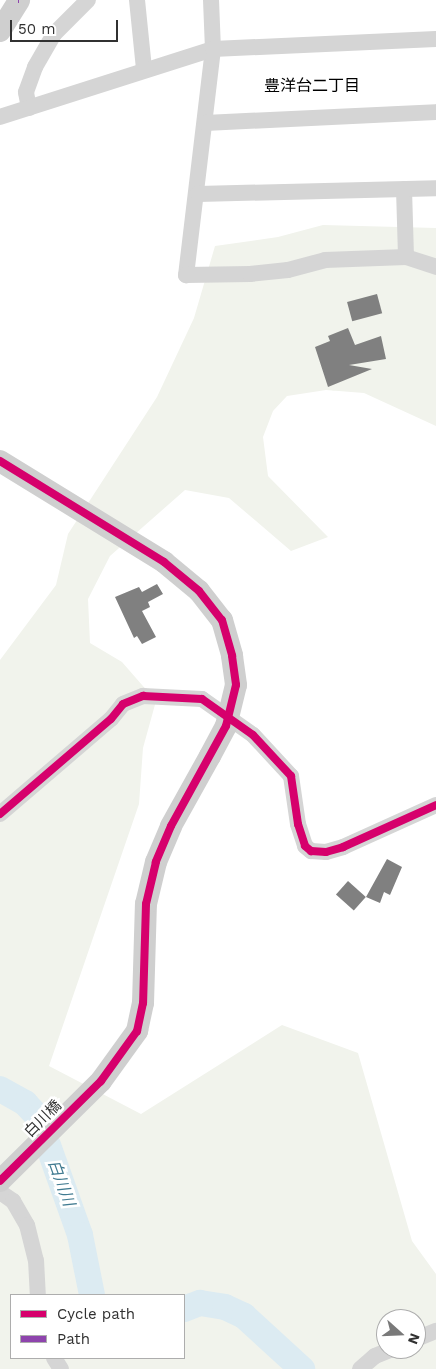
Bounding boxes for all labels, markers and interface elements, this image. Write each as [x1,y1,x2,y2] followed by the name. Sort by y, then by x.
[12,10,120,42] scale bar
[18,20,55,38] text: 50 m
[264,76,360,96] district label: 豊洋台二丁目
[21,1097,65,1141] street label: 白川橋
[44,1157,78,1209] water label: 白川川
[10,1294,185,1359] legend
[57,1305,135,1323] text: Cycle path
[376,1309,426,1359] north arrow
[57,1330,90,1348] text: Path
[405,1331,423,1346] text: N

